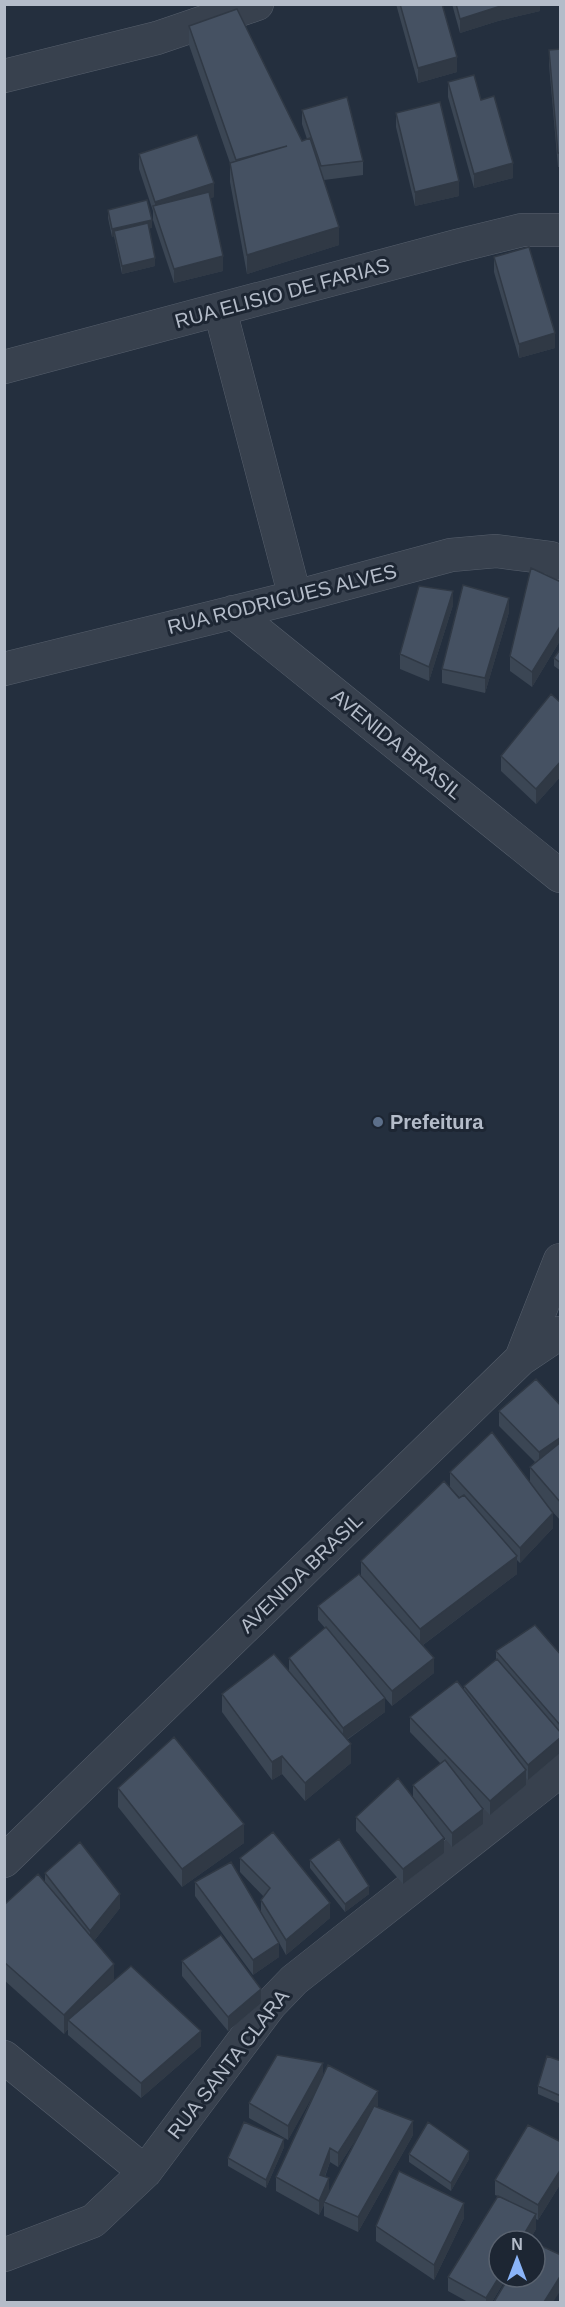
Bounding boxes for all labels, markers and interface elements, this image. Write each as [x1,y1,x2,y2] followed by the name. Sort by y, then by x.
[172,254,392,332] street label: RUA ELISIO DE FARIAS
[165,560,399,638] street label: RUA RODRIGUES ALVES
[327,685,467,803] street label: AVENIDA BRASIL
[390,1111,484,1133] place label: Prefeitura
[371,1115,385,1129] marker: Prefeitura
[235,1509,367,1637] street label: AVENIDA BRASIL
[163,1985,293,2143] street label: RUA SANTA CLARA
[487,2229,547,2289] north arrow
[511,2236,523,2253] text: N

